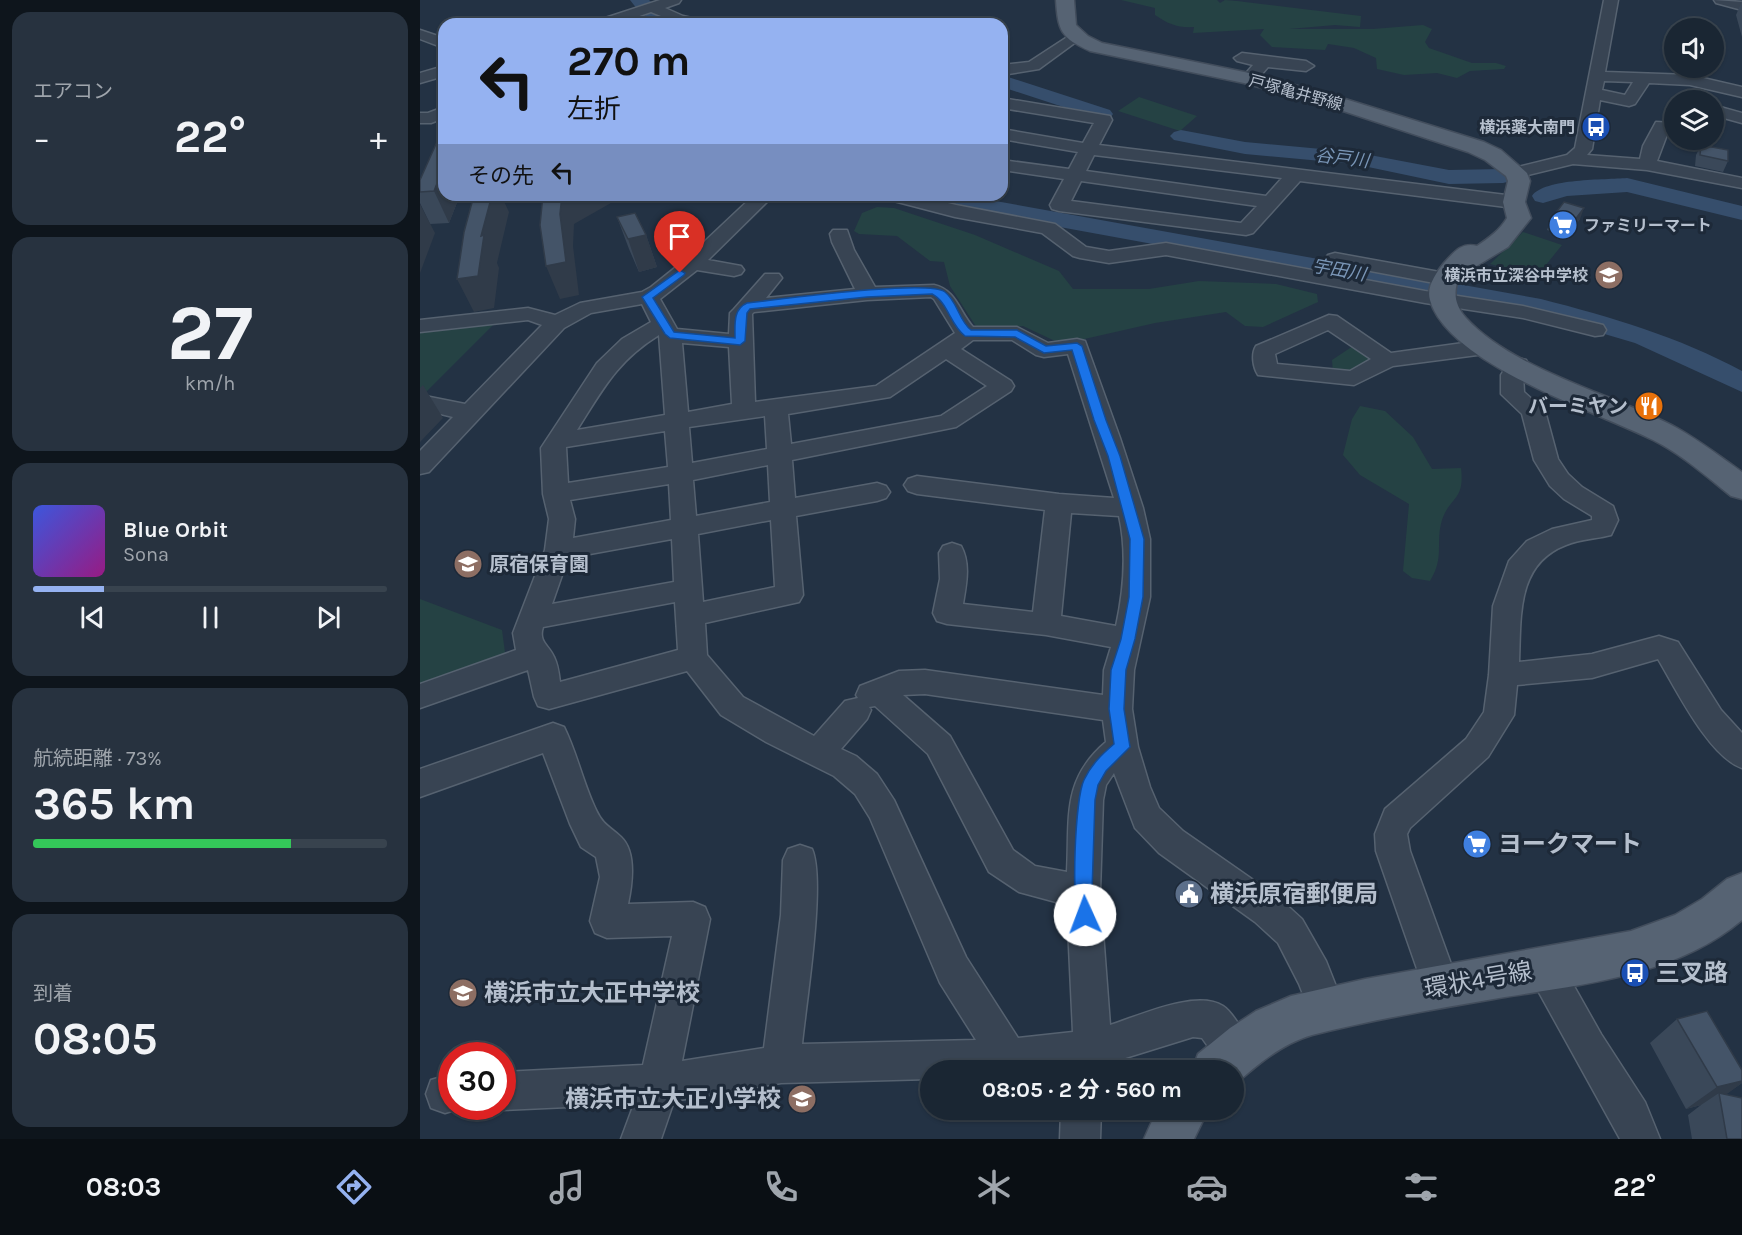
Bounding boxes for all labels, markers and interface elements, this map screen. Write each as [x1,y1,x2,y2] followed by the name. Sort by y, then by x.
[1664,18,1724,150] map controls
[1664,18,1724,78] button: sound
[567,36,690,86] text: 270 m
[468,42,546,120] icon: left
[1247,71,1345,114] street label: 戸塚亀井野線
[33,80,113,103] text: エアコン
[1664,90,1724,150] button: layers
[567,93,621,125] text: 左折
[174,111,246,163] text: 22°
[1580,111,1612,143] bus stop icon: 横浜薬大南門
[1479,118,1575,137] place label: 横浜薬大南門
[33,119,50,157] text: −
[370,119,387,157] text: +
[1314,144,1372,172] water label: 谷戸川
[546,156,579,189] icon: left
[468,163,534,189] text: その先
[1547,209,1579,241] supermarket icon: ファミリーマート
[654,211,705,273] pin
[1584,216,1712,235] place label: ファミリーマート
[663,220,696,253] icon: arrive
[1311,254,1369,286] water label: 宇田川
[1593,259,1625,291] school or university icon: 横浜市立深谷中学校
[1444,266,1588,285] place label: 横浜市立深谷中学校
[167,287,253,379] text: 27
[185,372,235,395] text: km/h
[1633,390,1665,422] restaurant icon: バーミヤン
[1528,395,1628,418] place label: バーミヤン
[123,517,228,543] text: Blue Orbit
[123,543,169,566] text: Sona
[452,548,484,580] school or university icon: 原宿保育園
[489,553,589,576] place label: 原宿保育園
[76,601,109,634] icon: previous
[194,601,227,634] icon: pause
[312,601,345,634] icon: next
[33,747,162,770] text: 航続距離 · 73%
[33,778,195,830] text: 365 km
[1461,828,1493,860] supermarket icon: ヨークマート
[1498,830,1642,858] place label: ヨークマート
[1173,878,1205,910] public building icon: 横浜原宿郵便局
[1210,880,1378,908] place label: 横浜原宿郵便局
[1053,883,1117,947] position arrow
[1422,957,1534,1003] street label: 環状4号線
[1619,957,1651,989] bus stop icon: 三叉路
[1656,959,1728,987] place label: 三叉路
[447,977,479,1009] school or university icon: 横浜市立大正中学校
[484,979,700,1007] place label: 横浜市立大正中学校
[33,982,73,1005] text: 到着
[33,1013,157,1065] text: 08:05
[438,1042,516,1120] speed limit sign: 30
[982,1077,1182,1103] text: 08:05 · 2 分 · 560 m
[786,1083,818,1115] school or university icon: 横浜市立大正小学校
[565,1085,781,1113] place label: 横浜市立大正小学校
[333,1166,375,1208] icon: directions
[546,1166,588,1208] icon: music
[760,1166,802,1208] icon: phone
[973,1166,1015,1208] icon: climate
[1186,1166,1228,1208] icon: car
[1400,1166,1442,1208] icon: filters
[86,1171,161,1203] text: 08:03
[1613,1171,1656,1203] text: 22°

